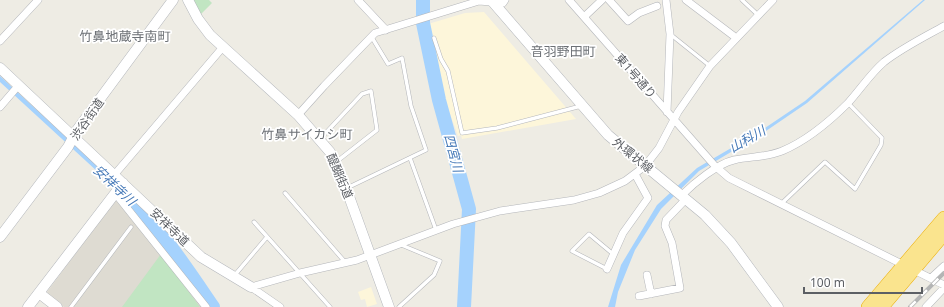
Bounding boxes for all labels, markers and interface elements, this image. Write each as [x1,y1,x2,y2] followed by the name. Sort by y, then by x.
[79,27,171,45] district label: 竹鼻地蔵寺南町
[530,42,596,60] district label: 音羽野田町
[612,50,660,102] street label: 東1号通り
[66,94,108,144] street label: 渋谷街道
[726,120,770,157] water label: 山科川
[261,125,353,143] district label: 竹鼻サイカシ町
[440,132,468,176] water label: 四宮川
[609,133,657,177] street label: 外環状線
[323,151,357,201] street label: 醍醐街道
[90,161,142,211] water label: 安祥寺川
[147,204,193,250] street label: 安祥寺道
[804,269,922,295] scale bar
[810,274,845,291] text: 100 m

